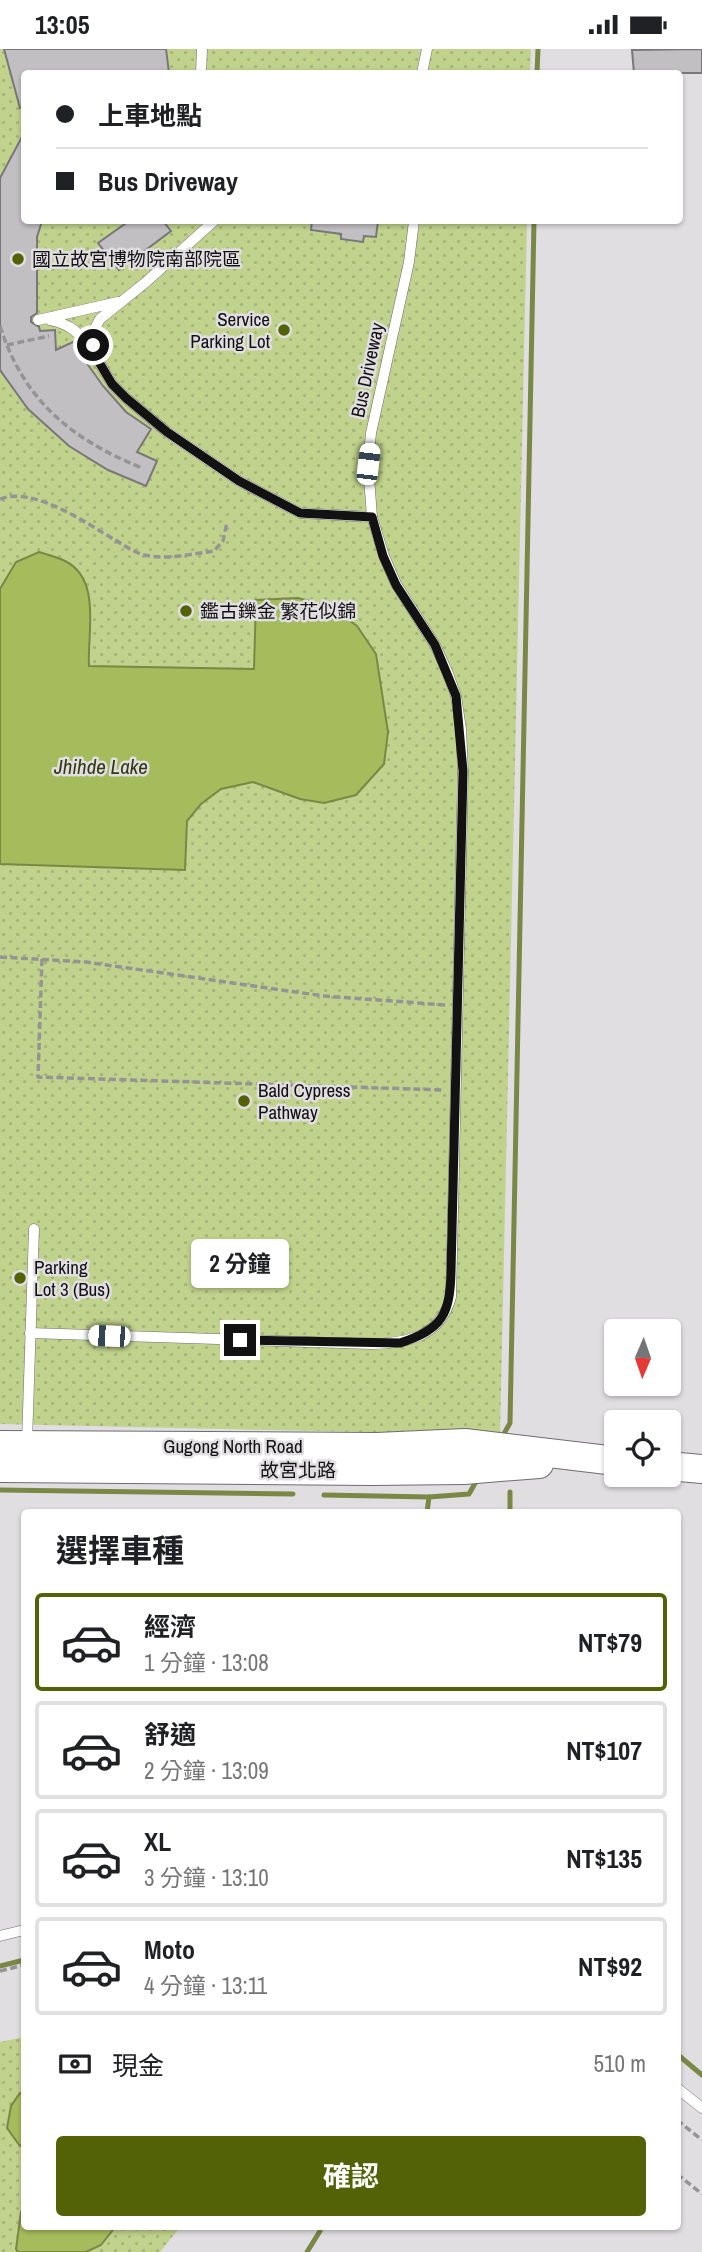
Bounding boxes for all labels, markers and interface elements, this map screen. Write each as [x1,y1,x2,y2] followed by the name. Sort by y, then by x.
[35,7,90,42] text: 13:05
[98,98,202,133] text: 上車地點
[98,164,238,199] text: Bus Driveway
[32,246,241,272] place label: 國立故宮博物院南部院區
[10,251,26,267] marker: 國立故宮博物院南部院區
[190,306,271,354] place label: Service Parking Lot
[344,320,390,420] street label: Bus Driveway
[276,322,292,338] marker: Service Parking Lot
[77,329,109,361] route start
[356,442,381,486] car
[200,598,356,624] place label: 鑑古鑠金 繁花似錦
[178,603,194,619] marker: 鑑古鑠金 繁花似錦
[53,752,148,781] water label: Jhihde Lake
[258,1077,351,1125] place label: Bald Cypress Pathway
[236,1093,252,1109] marker: Bald Cypress Pathway
[191,1239,289,1287] callout: 2 分鐘
[209,1248,271,1279] text: 2 分鐘
[34,1254,110,1302] place label: Parking Lot 3 (Bus)
[12,1270,28,1286] marker: Parking Lot 3 (Bus)
[604,1319,681,1397] north arrow
[604,1319,681,1487] map controls
[224,1324,256,1356] route end
[88,1325,131,1347] car
[604,1410,681,1487] button: locate
[163,1433,303,1459] street label: Gugong North Road
[260,1457,336,1483] street label: 故宮北路
[56,1529,184,1572] text: 選擇車種
[144,1609,196,1644] text: 經濟
[60,1611,123,1674] icon: car
[578,1625,642,1660] text: NT$79
[144,1647,269,1678] text: 1 分鐘 · 13:08
[144,1717,196,1752] text: 舒適
[60,1719,123,1782] icon: car
[566,1733,642,1768] text: NT$107
[144,1755,269,1786] text: 2 分鐘 · 13:09
[144,1824,171,1859] text: XL
[60,1827,123,1890] icon: car
[566,1841,642,1876] text: NT$135
[144,1862,269,1893] text: 3 分鐘 · 13:10
[144,1932,195,1967] text: Moto
[60,1935,123,1998] icon: car
[578,1949,642,1984] text: NT$92
[144,1970,267,2001] text: 4 分鐘 · 13:11
[56,2045,94,2083] icon: cash
[112,2048,164,2083] text: 現金
[594,2048,646,2079] text: 510 m
[56,2136,646,2216] button: 確認

